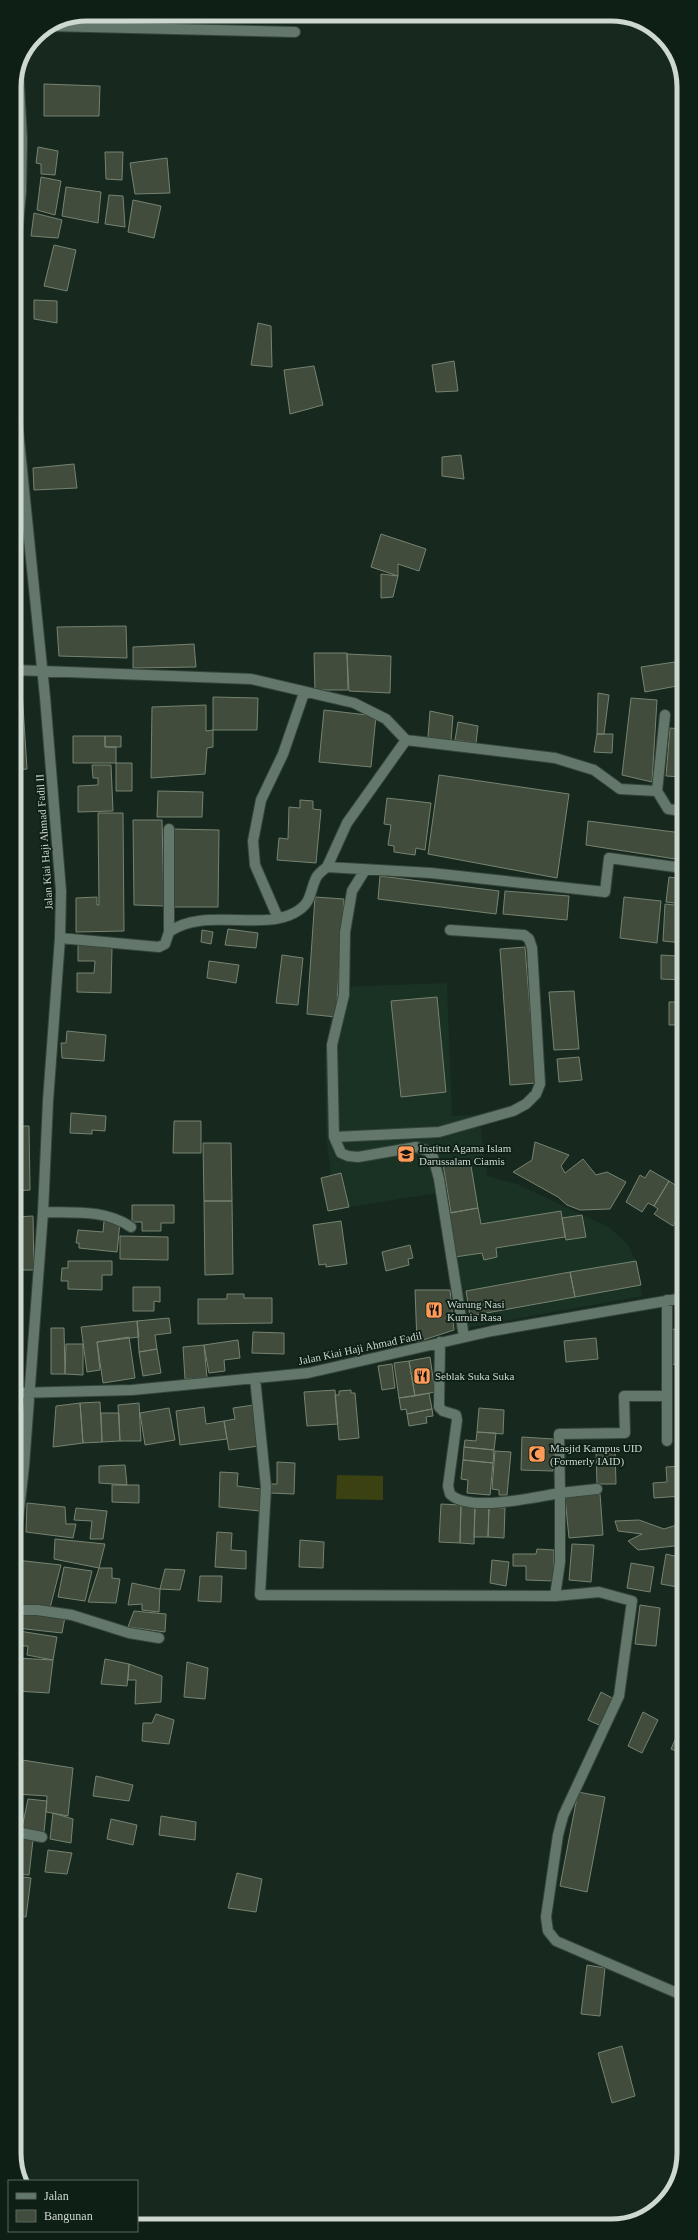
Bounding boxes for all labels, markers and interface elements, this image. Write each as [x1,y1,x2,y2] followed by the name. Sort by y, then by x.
[33,773,55,910] street label: Jalan Kiai Haji Ahmad Fadil II
[419,1142,512,1167] place label: Institut Agama Islam Darussalam Ciamis
[396,1144,416,1164] school or university icon: Institut Agama Islam Darussalam Ciamis
[447,1298,504,1323] place label: Warung Nasi Kurnia Rasa
[424,1300,444,1320] restaurant icon: Warung Nasi Kurnia Rasa
[297,1329,423,1367] street label: Jalan Kiai Haji Ahmad Fadil
[412,1366,432,1386] restaurant icon: Seblak Suka Suka
[435,1370,515,1382] place label: Seblak Suka Suka
[550,1442,642,1468] place label: Masjid Kampus UID (Formerly IAID)
[527,1444,547,1464] mosque icon: Masjid Kampus UID (Formerly IAID)
[8,2180,138,2232] legend
[44,2189,69,2203] text: Jalan
[44,2209,93,2223] text: Bangunan

